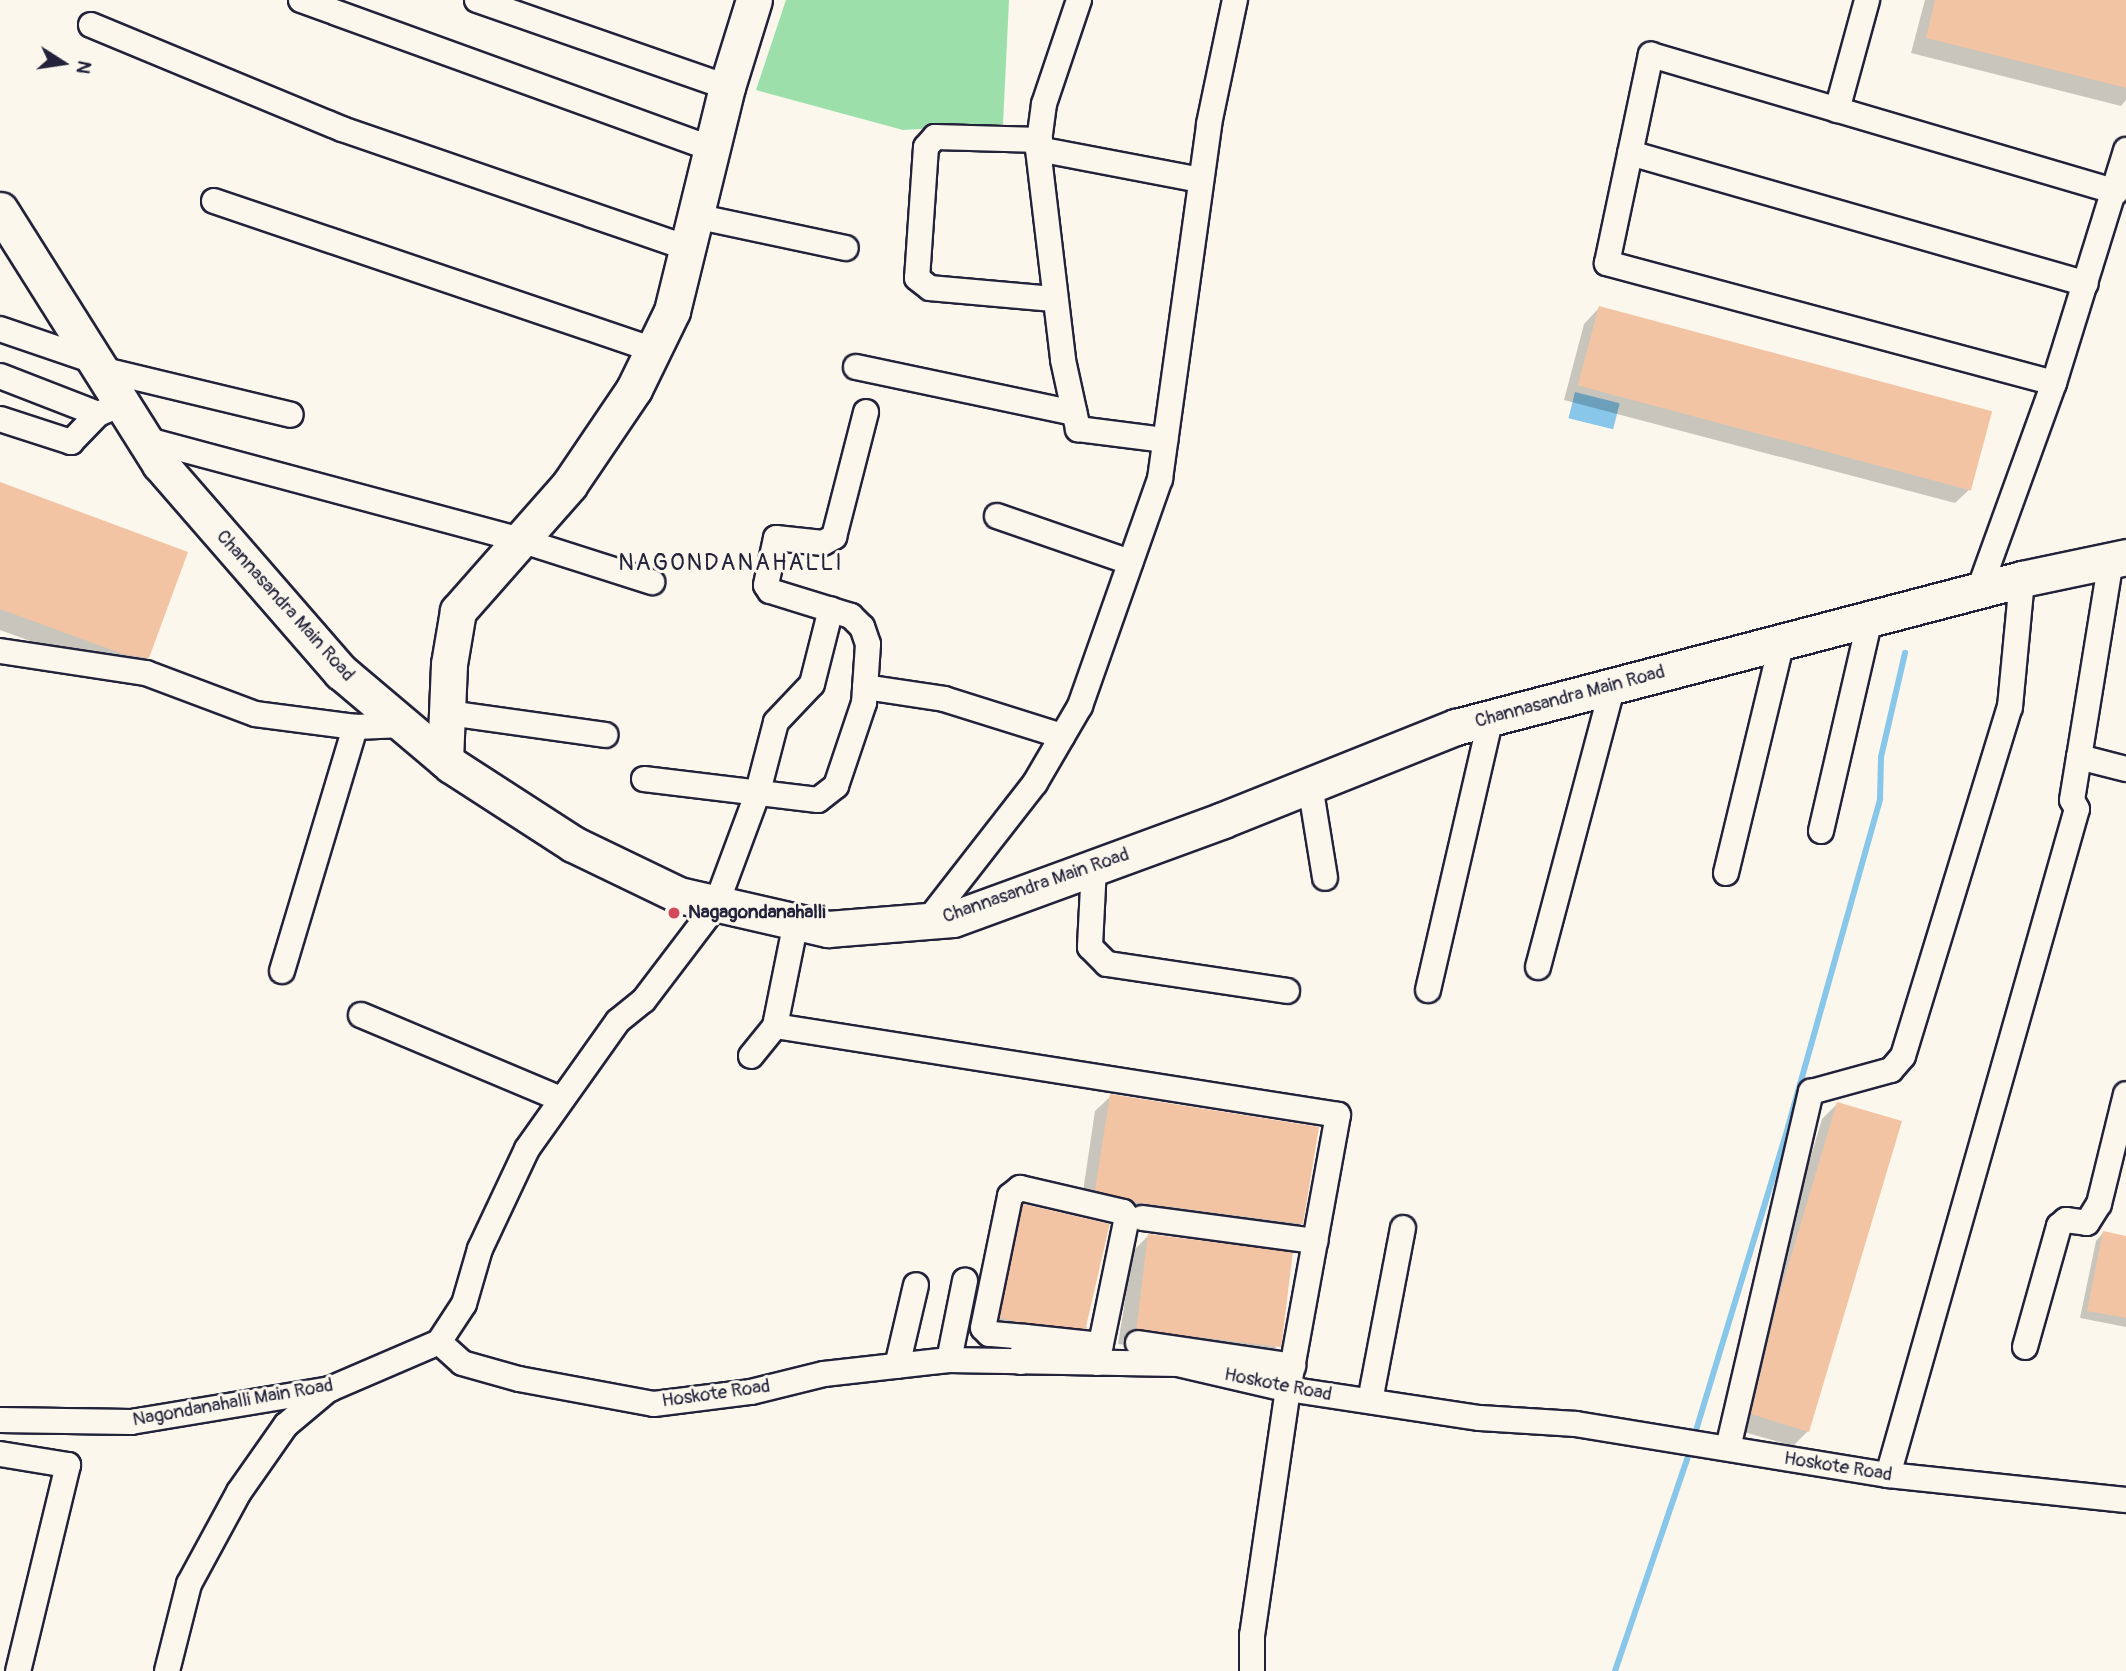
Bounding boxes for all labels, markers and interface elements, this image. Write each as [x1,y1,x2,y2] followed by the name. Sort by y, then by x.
[28,28,98,98] north arrow
[70,59,97,76] text: N
[211,526,359,686] street label: Channasandra Main Road
[620,549,842,577] district label: NAGONDANAHALLI
[1473,661,1667,733] street label: Channasandra Main Road
[940,843,1132,929] street label: Channasandra Main Road
[688,902,826,924] place label: Nagagondanahalli
[666,905,682,921] marker: Nagagondanahalli
[1222,1363,1334,1407] street label: Hoskote Road
[131,1374,335,1432] street label: Nagondanahalli Main Road
[660,1375,772,1413] street label: Hoskote Road
[1782,1447,1894,1487] street label: Hoskote Road

